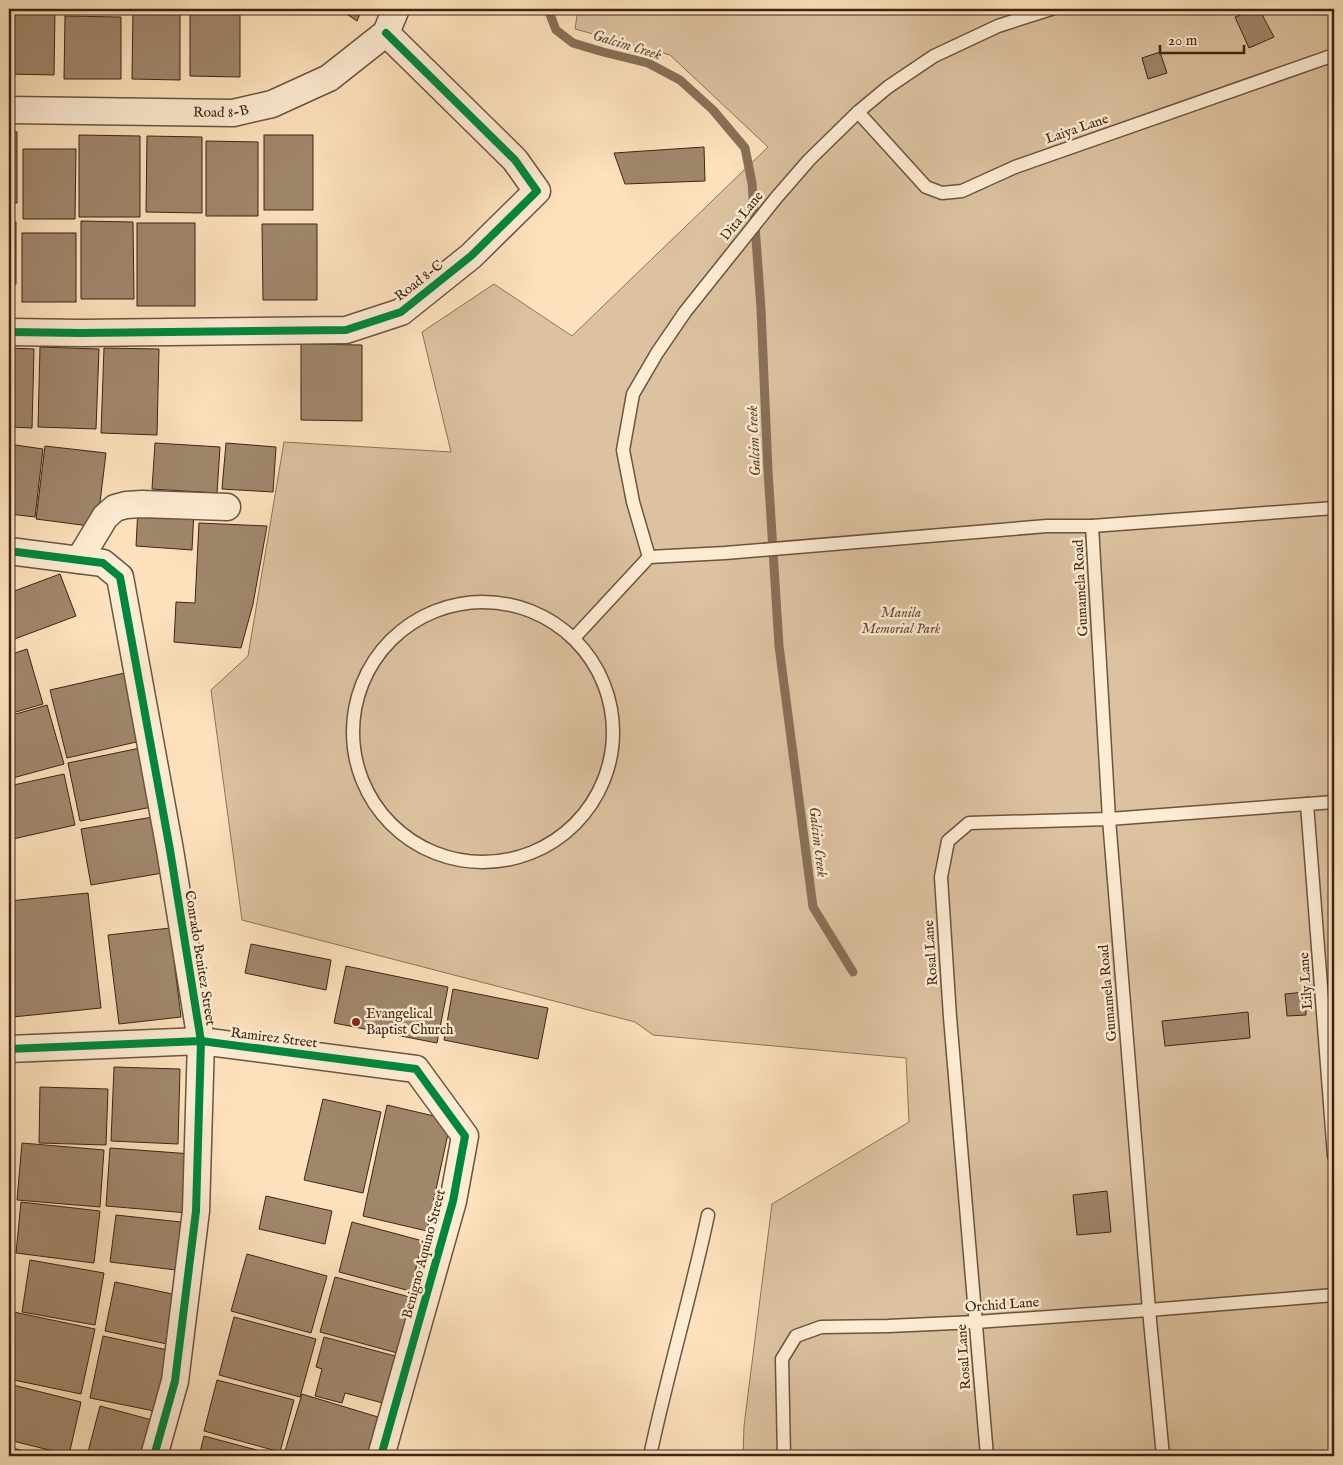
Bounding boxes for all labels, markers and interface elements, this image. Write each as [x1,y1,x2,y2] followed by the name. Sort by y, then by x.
[1160,22,1244,54] scale bar
[590,26,664,64] water label: Galcim Creek
[1168,31,1198,50] text: 20 m
[193,101,251,122] street label: Road 8-B
[1043,110,1111,148] street label: Laiya Lane
[717,187,768,244] street label: Dita Lane
[391,256,447,306] street label: Road 8-C
[743,405,765,477] water label: Galcim Creek
[1069,539,1093,637] street label: Gumamela Road
[862,604,941,638] park label: Manila Memorial Park
[804,806,832,878] water label: Galcim Creek
[180,889,220,1027] street label: Conrado Benitez Street
[920,919,942,986] street label: Rosal Lane
[1095,943,1121,1042] street label: Gumamela Road
[1295,951,1317,1010] street label: Lily Lane
[366,1005,454,1039] place label: Evangelical Baptist Church
[350,1016,362,1028] marker: Evangelical Baptist Church
[230,1024,319,1052] street label: Ramirez Street
[398,1187,450,1320] street label: Benigno Aquino Street
[964,1293,1040,1317] street label: Orchid Lane
[953,1323,975,1390] street label: Rosal Lane

